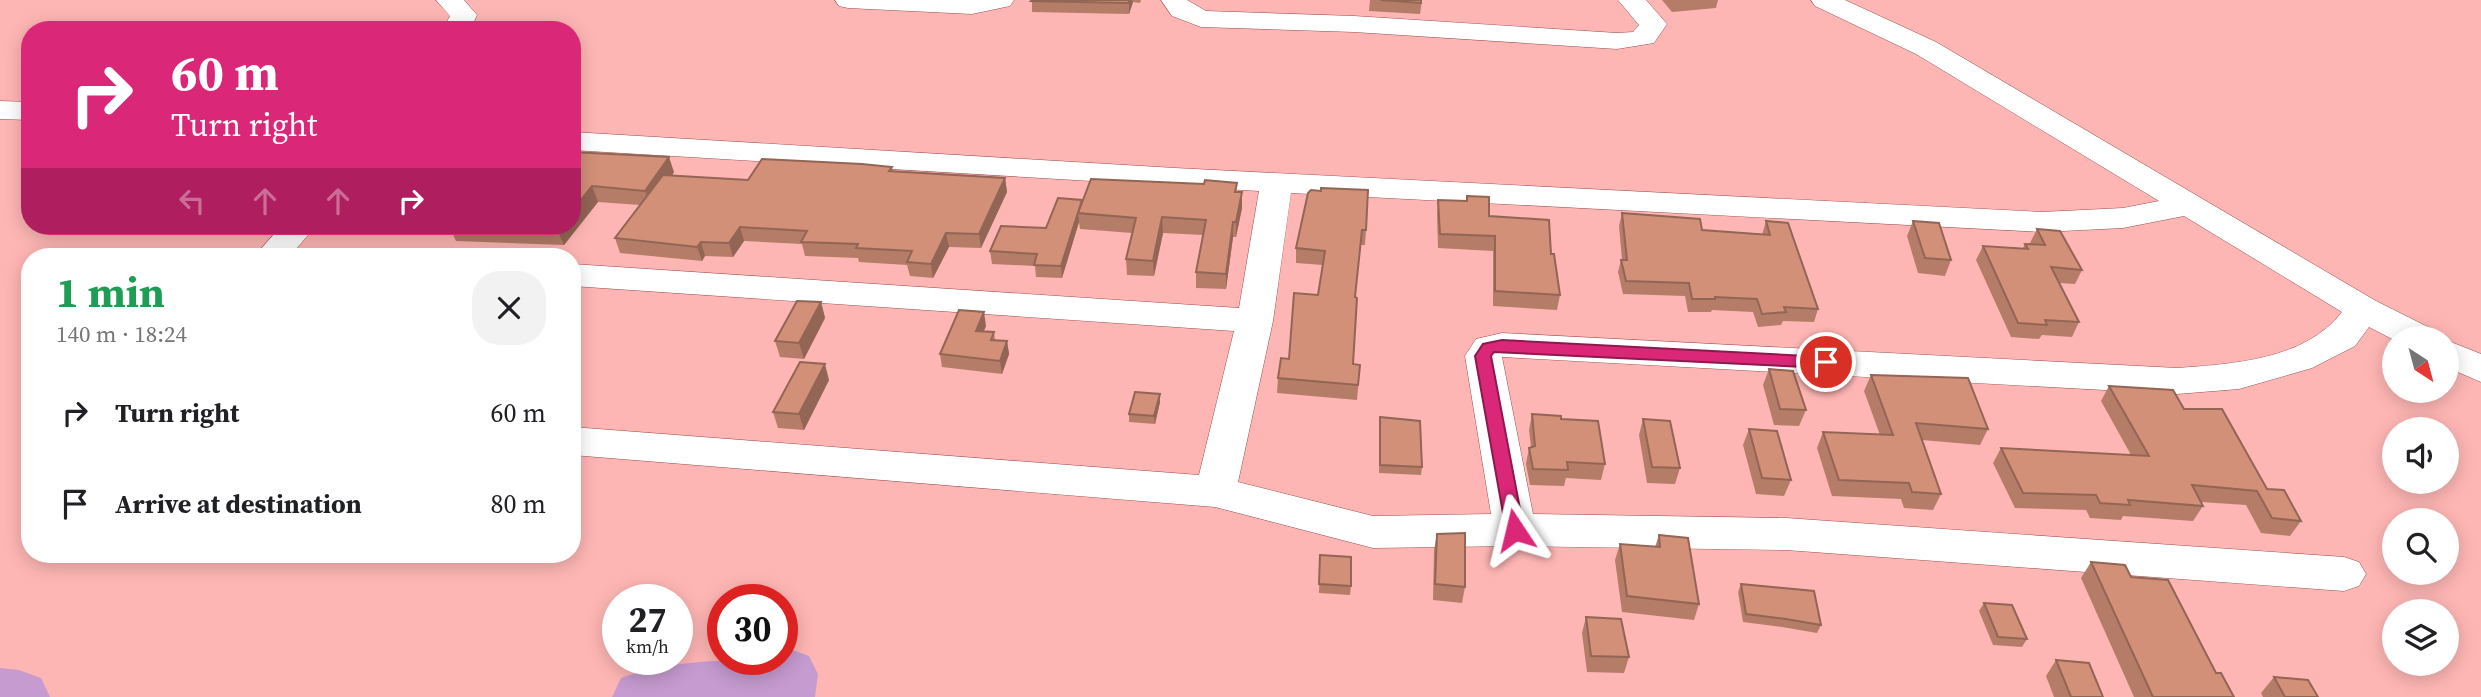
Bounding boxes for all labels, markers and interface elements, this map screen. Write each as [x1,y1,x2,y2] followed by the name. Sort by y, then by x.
[171,39,279,106] text: 60 m
[56,49,147,140] icon: right
[171,103,317,147] text: Turn right
[173,182,211,220] icon: left
[246,182,284,220] icon: ahead
[319,182,357,220] icon: ahead
[392,182,430,220] icon: right
[56,263,165,321] text: 1 min
[472,271,546,345] button: close
[56,318,187,350] text: 140 m · 18:24
[2382,326,2459,402] north arrow
[2382,326,2459,676] map controls
[1796,332,1856,392] pin
[1807,343,1845,381] icon: arrive
[56,394,94,432] icon: right
[115,395,239,431] text: Turn right
[491,395,546,431] text: 60 m
[2382,417,2459,494] button: sound
[56,485,94,523] icon: arrive
[115,486,362,522] text: Arrive at destination
[491,486,546,522] text: 80 m
[1478,493,1552,567] position arrow
[2382,508,2459,585] button: search
[707,584,798,675] speed limit sign: 30
[629,596,666,644] text: 27
[2382,599,2459,676] button: layers
[626,634,669,659] text: km/h

